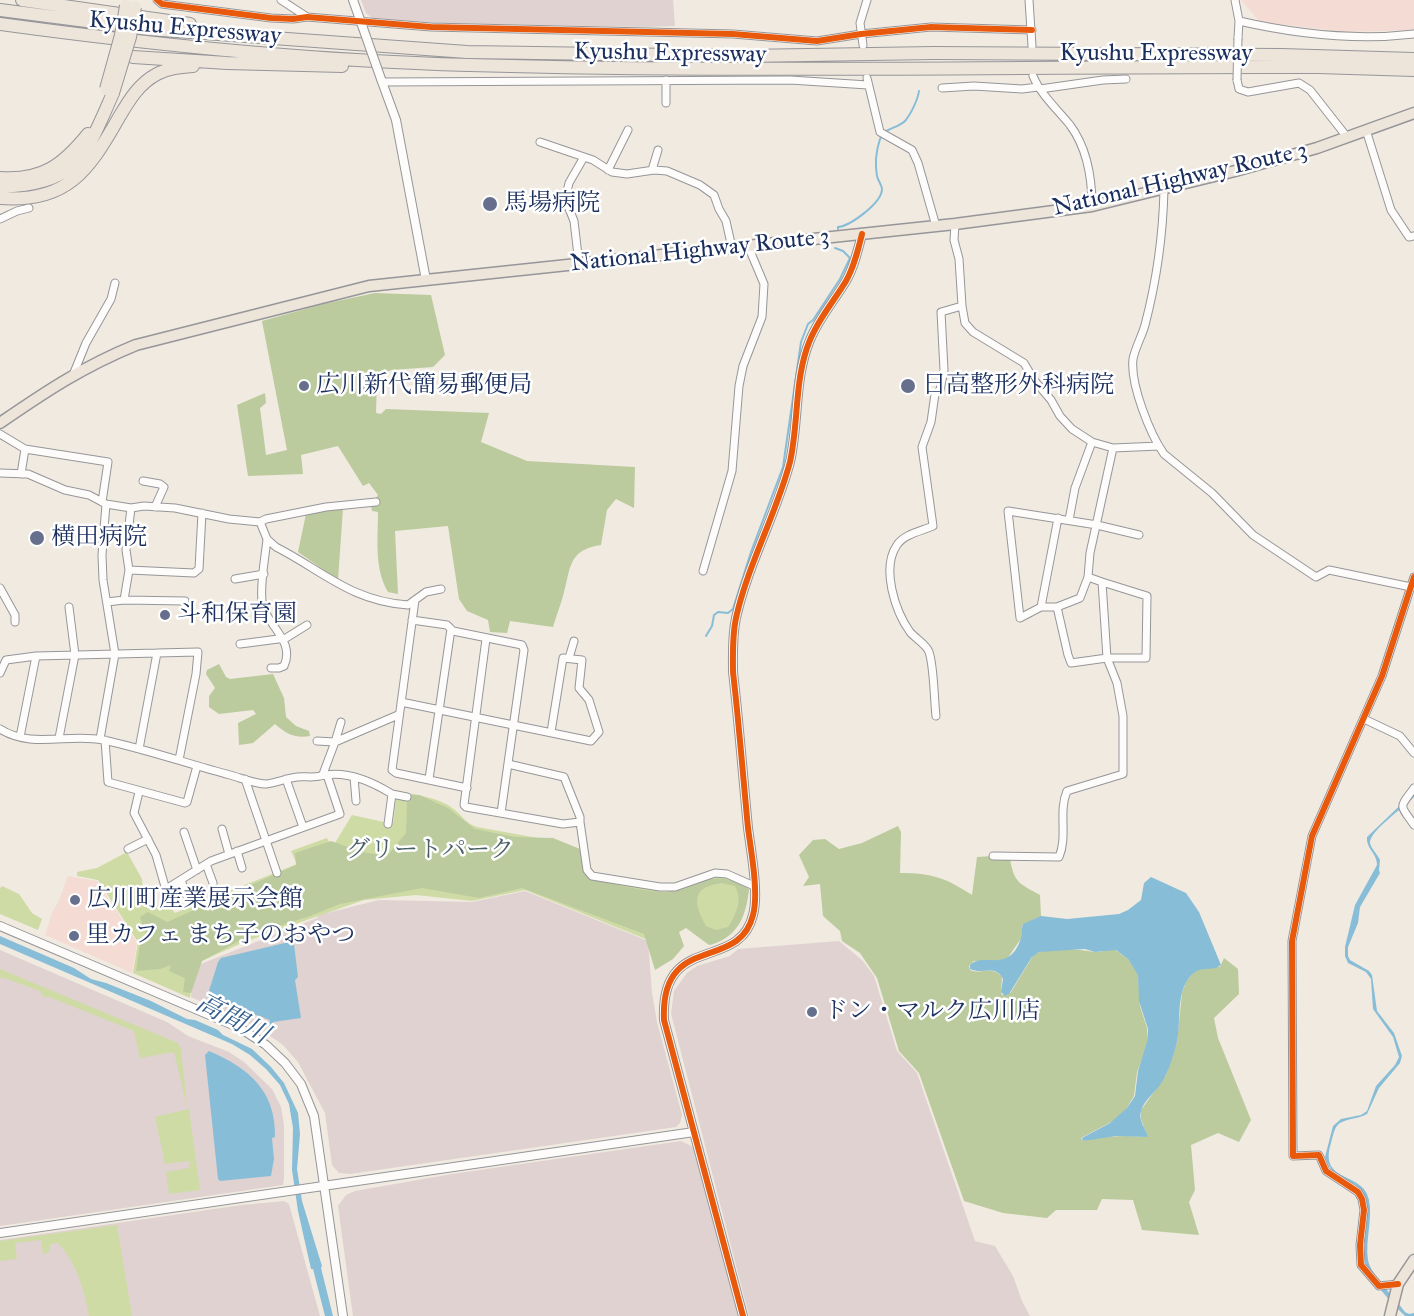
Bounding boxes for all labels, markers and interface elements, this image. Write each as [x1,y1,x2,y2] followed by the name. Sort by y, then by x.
[88,6,282,52] street label: Kyushu Expressway
[573,38,767,70] street label: Kyushu Expressway
[1060,40,1252,68] street label: Kyushu Expressway
[1050,137,1310,223] street label: National Highway Route 3
[504,190,600,218] place label: 馬場病院
[481,195,499,213] marker: 馬場病院
[569,223,831,279] street label: National Highway Route 3
[316,372,532,400] place label: 広川新代簡易郵便局
[922,372,1114,400] place label: 日高整形外科病院
[899,377,917,395] marker: 日高整形外科病院
[297,379,311,393] marker: 広川新代簡易郵便局
[51,524,147,552] place label: 横田病院
[28,529,46,547] marker: 横田病院
[177,601,297,629] place label: 斗和保育園
[158,608,172,622] marker: 斗和保育園
[346,837,514,865] park label: グリートパーク
[87,886,303,914] place label: 広川町産業展示会館
[68,893,82,907] marker: 広川町産業展示会館
[86,922,355,950] place label: 里カフェ まち子のおやつ
[67,929,81,943] marker: 里カフェ まち子のおやつ
[190,988,274,1052] water label: 高間川
[824,998,1040,1026] place label: ドン・マルク広川店
[805,1005,819,1019] marker: ドン・マルク広川店

